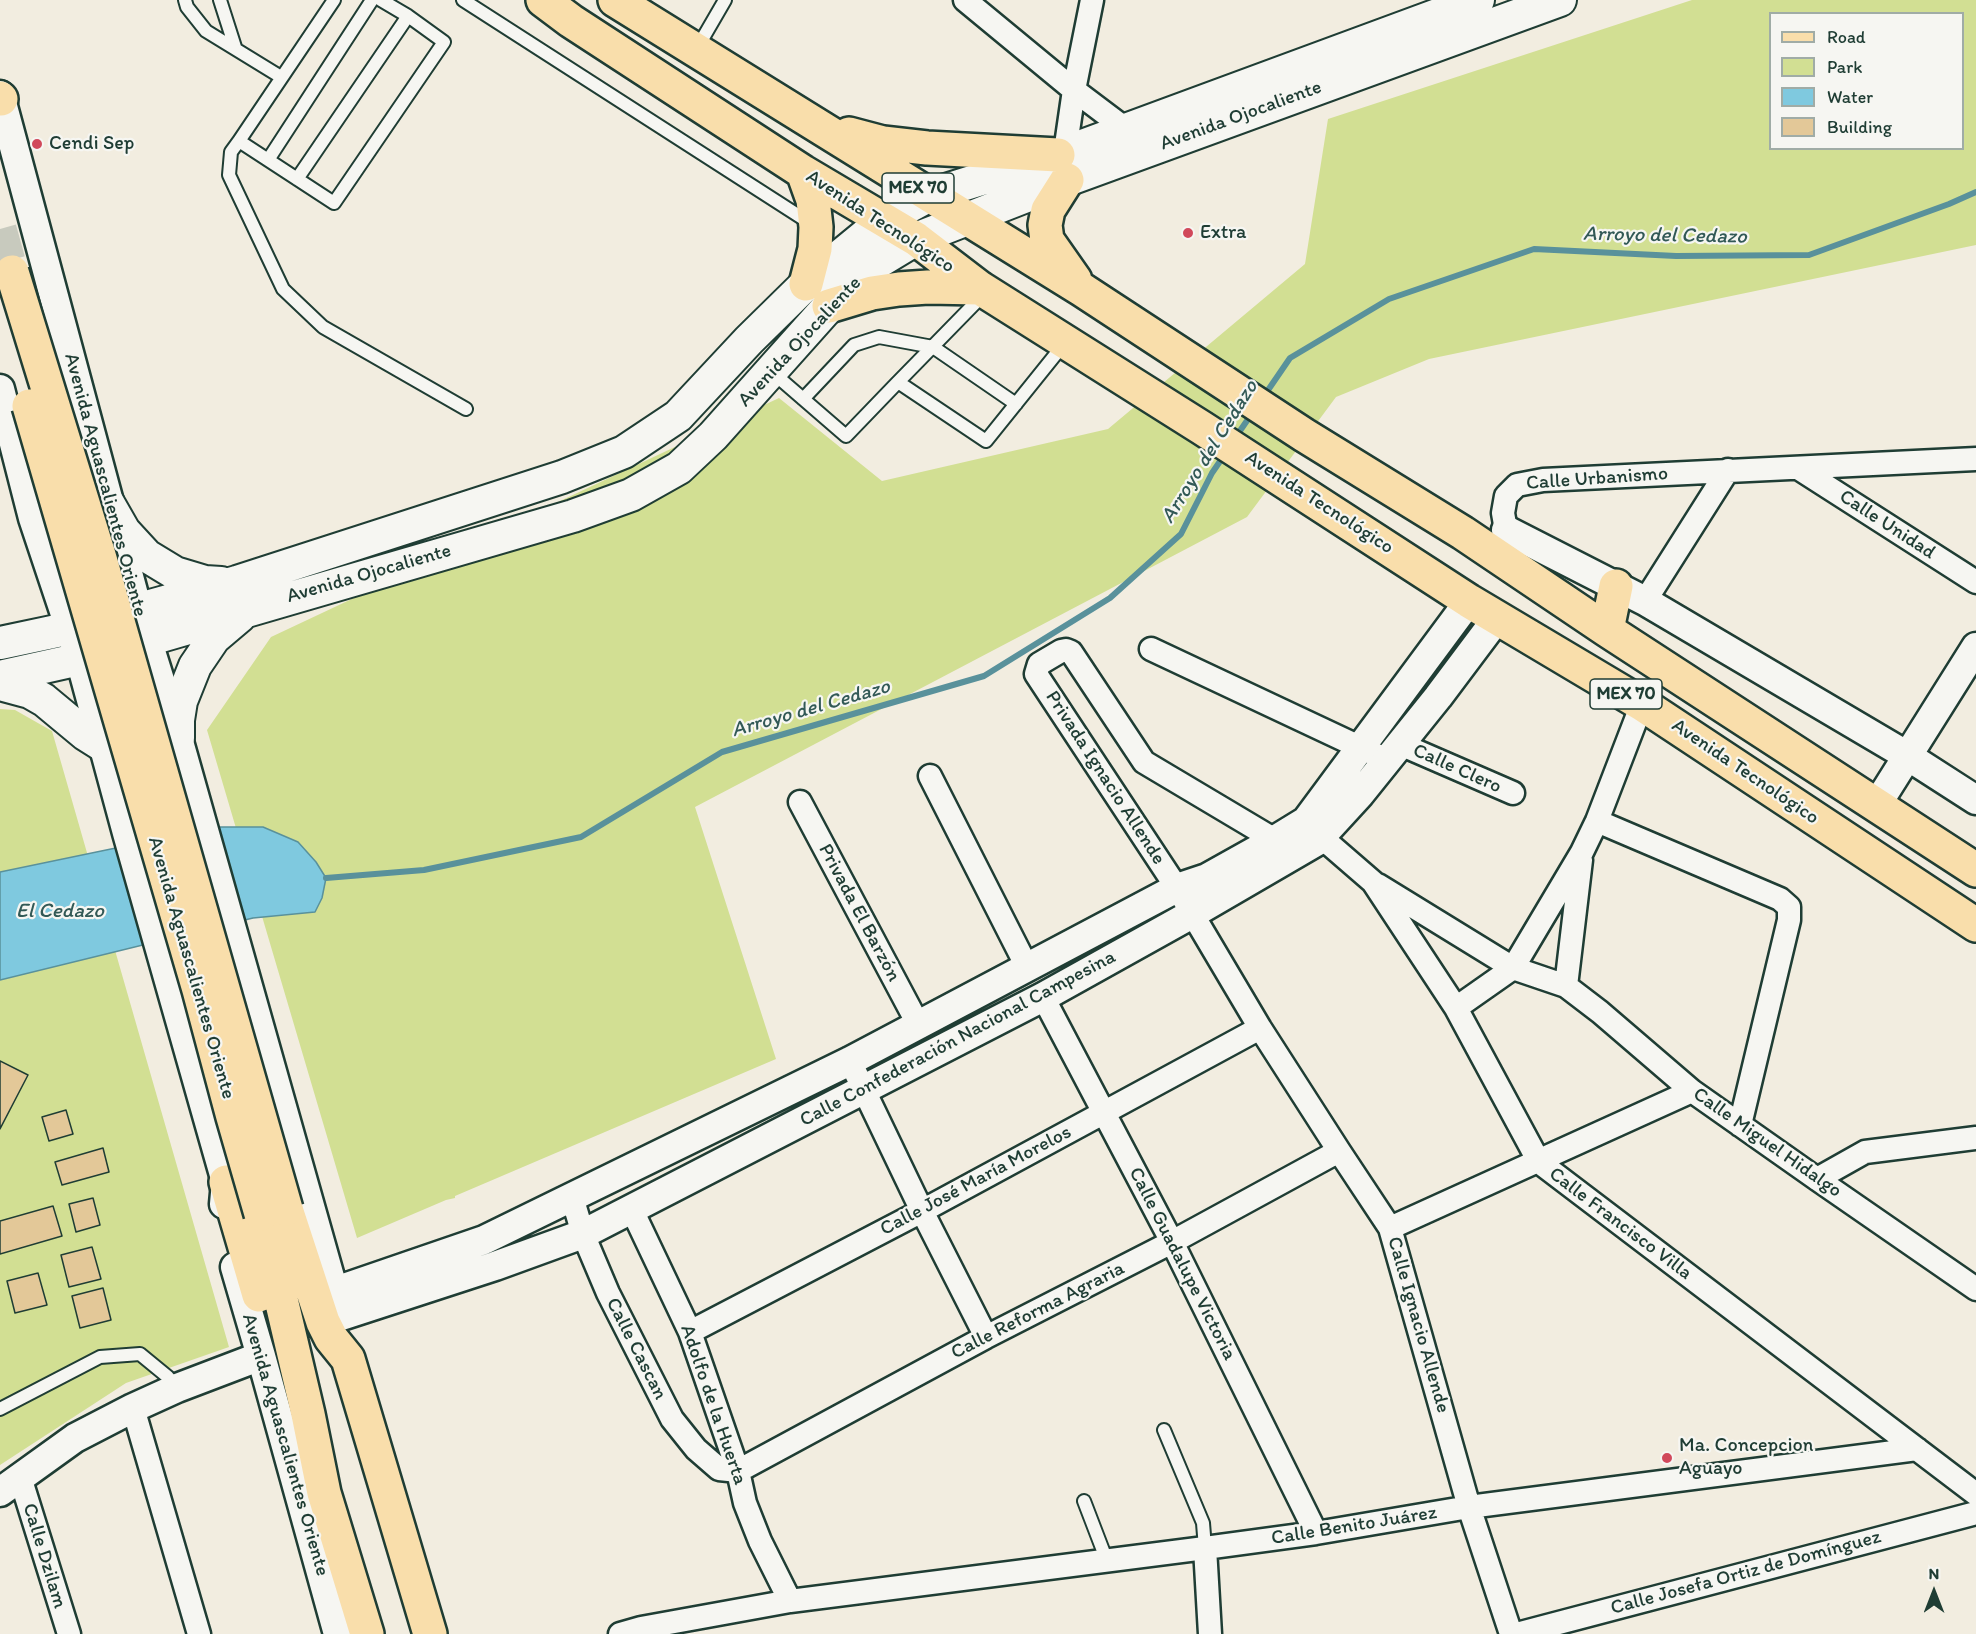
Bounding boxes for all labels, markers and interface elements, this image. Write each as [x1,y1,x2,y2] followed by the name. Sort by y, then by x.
[1769,12,1964,150] legend
[1827,26,1866,48] text: Road
[1827,56,1862,78] text: Park
[1157,76,1325,156] street label: Avenida Ojocaliente
[1827,86,1873,108] text: Water
[1827,116,1892,138] text: Building
[49,132,134,156] place label: Cendi Sep
[30,137,44,151] marker: Cendi Sep
[801,165,959,279] street label: Avenida Tecnológico
[882,173,954,203] road number: MEX 70
[1200,221,1246,245] place label: Extra
[1583,222,1747,250] water label: Arroyo del Cedazo
[1181,226,1195,240] marker: Extra
[733,272,867,412] street label: Avenida Ojocaliente
[58,351,152,619] street label: Avenida Aguascalientes Oriente
[1156,376,1264,528] water label: Arroyo del Cedazo
[1240,446,1398,560] street label: Avenida Tecnológico
[1525,462,1669,496] street label: Calle Urbanismo
[1834,485,1940,565] street label: Calle Unidad
[284,539,454,609] street label: Avenida Ojocaliente
[729,674,893,744] water label: Arroyo del Cedazo
[1590,679,1662,709] road number: MEX 70
[1040,686,1170,870] street label: Privada Ignacio Allende
[1667,714,1823,830] street label: Avenida Tecnológico
[1409,739,1505,799] street label: Calle Clero
[142,834,240,1102] street label: Avenida Aguascalientes Oriente
[813,840,905,986] street label: Privada El Barzón
[16,899,104,925] water label: El Cedazo
[796,945,1120,1133] street label: Calle Confederación Nacional Campesina
[1688,1083,1846,1203] street label: Calle Miguel Hidalgo
[876,1120,1076,1242] street label: Calle José María Morelos
[1544,1162,1696,1286] street label: Calle Francisco Villa
[1123,1163,1241,1365] street label: Calle Guadalupe Victoria
[1381,1234,1455,1416] street label: Calle Ignacio Allende
[947,1257,1129,1365] street label: Calle Reforma Agraria
[600,1294,672,1404] street label: Calle Cascan
[236,1311,334,1579] street label: Avenida Aguascalientes Oriente
[674,1322,752,1488] street label: Adolfo de la Huerta
[1679,1434,1813,1481] place label: Ma. Concepcion Aguayo
[1660,1451,1674,1465] marker: Ma. Concepcion Aguayo
[17,1501,71,1611] street label: Calle Dzilam
[1270,1501,1438,1551] street label: Calle Benito Juárez
[1608,1525,1884,1621] street label: Calle Josefa Ortiz de Domínguez
[1904,1562,1964,1622] north arrow
[1929,1564,1939,1583] text: N

